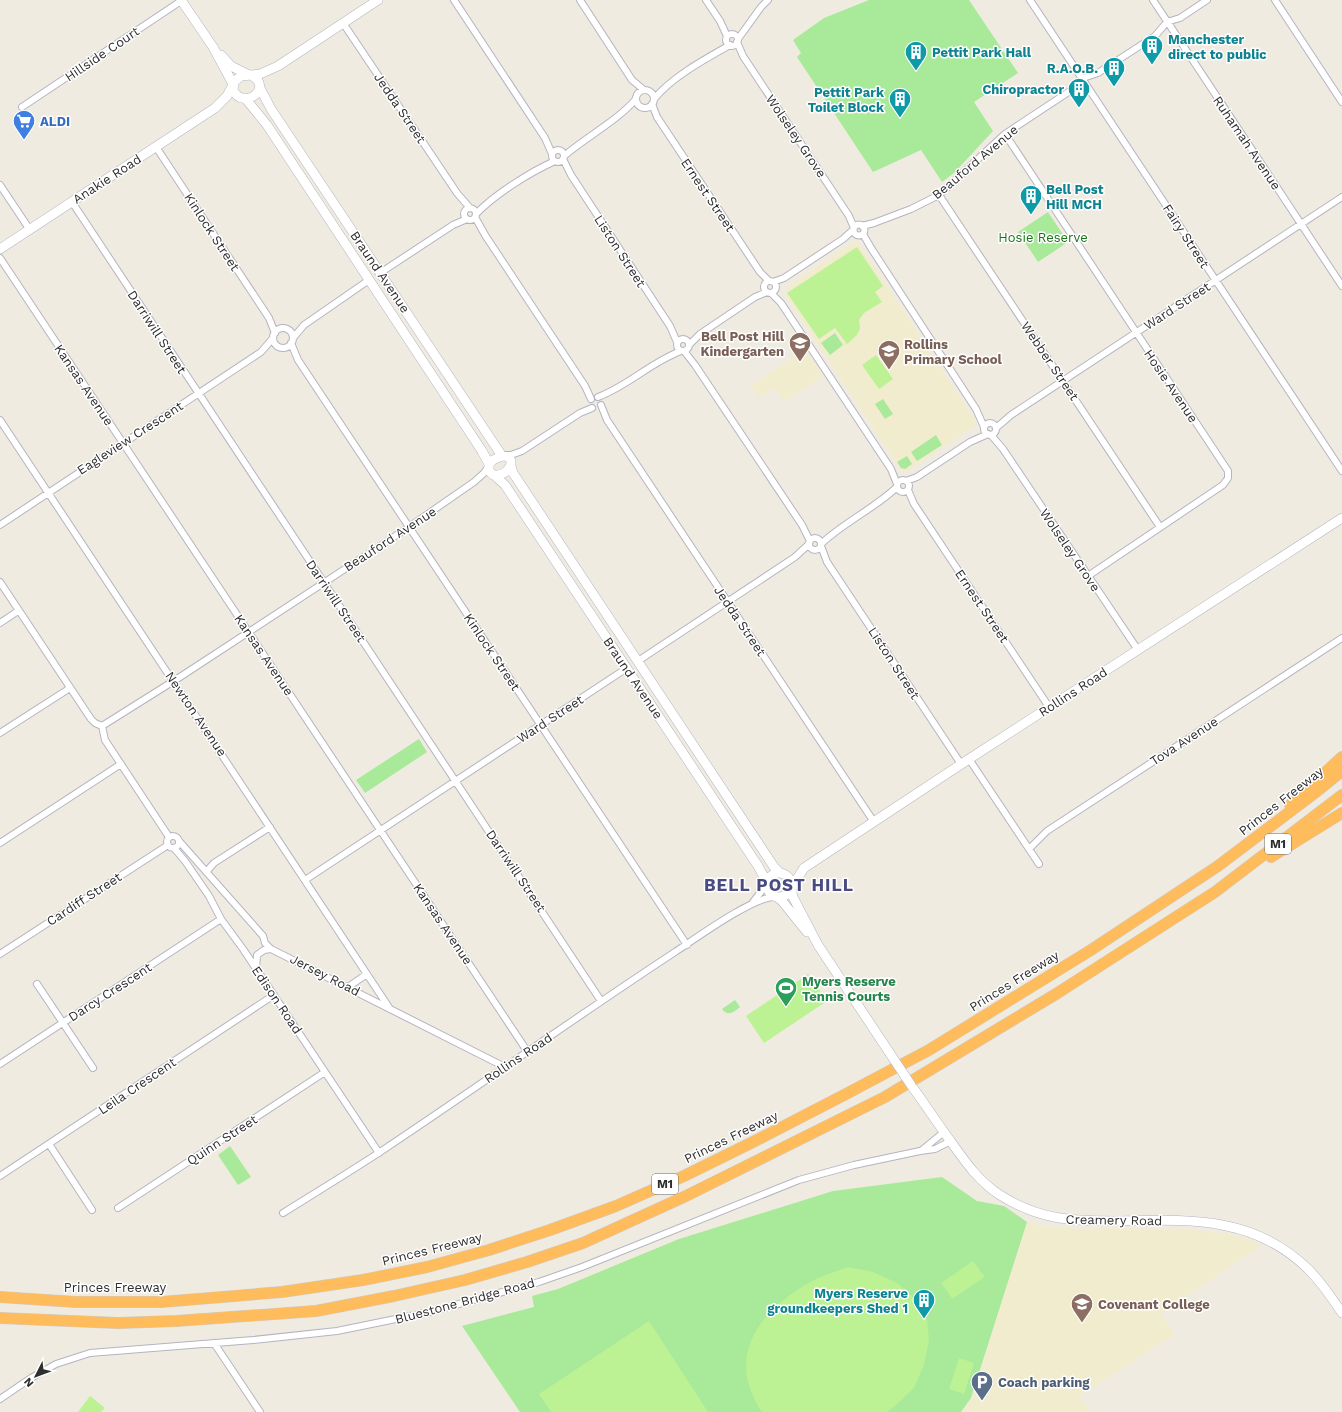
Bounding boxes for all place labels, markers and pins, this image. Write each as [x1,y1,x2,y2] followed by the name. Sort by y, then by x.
[1168,32,1267,62] place label: Manchester direct to public
[1139,33,1165,66] building icon: Manchester direct to public
[903,39,929,72] building icon: Pettit Park Hall
[932,45,1032,60] place label: Pettit Park Hall
[1101,55,1127,88] building icon: R.A.O.B.
[1047,61,1098,76] place label: R.A.O.B.
[1066,76,1092,109] building icon: Chiropractor
[982,82,1064,97] place label: Chiropractor
[808,85,885,115] place label: Pettit Park Toilet Block
[887,86,913,119] building icon: Pettit Park Toilet Block
[11,108,37,141] supermarket icon: ALDI
[40,114,70,129] place label: ALDI
[1046,182,1104,212] place label: Bell Post Hill MCH
[1018,183,1044,216] building icon: Bell Post Hill MCH
[701,329,785,359] place label: Bell Post Hill Kindergarten
[787,330,813,363] school or university icon: Bell Post Hill Kindergarten
[904,337,1003,367] place label: Rollins Primary School
[876,338,902,371] school or university icon: Rollins Primary School
[802,974,896,1004] place label: Myers Reserve Tennis Courts
[773,975,799,1008] sports icon: Myers Reserve Tennis Courts
[767,1286,908,1316] place label: Myers Reserve groundkeepers Shed 1
[911,1287,937,1320] building icon: Myers Reserve groundkeepers Shed 1
[1069,1291,1095,1324] school or university icon: Covenant College
[1098,1297,1210,1312] place label: Covenant College
[969,1369,995,1402] parking icon: Coach parking
[998,1375,1090,1390] place label: Coach parking

